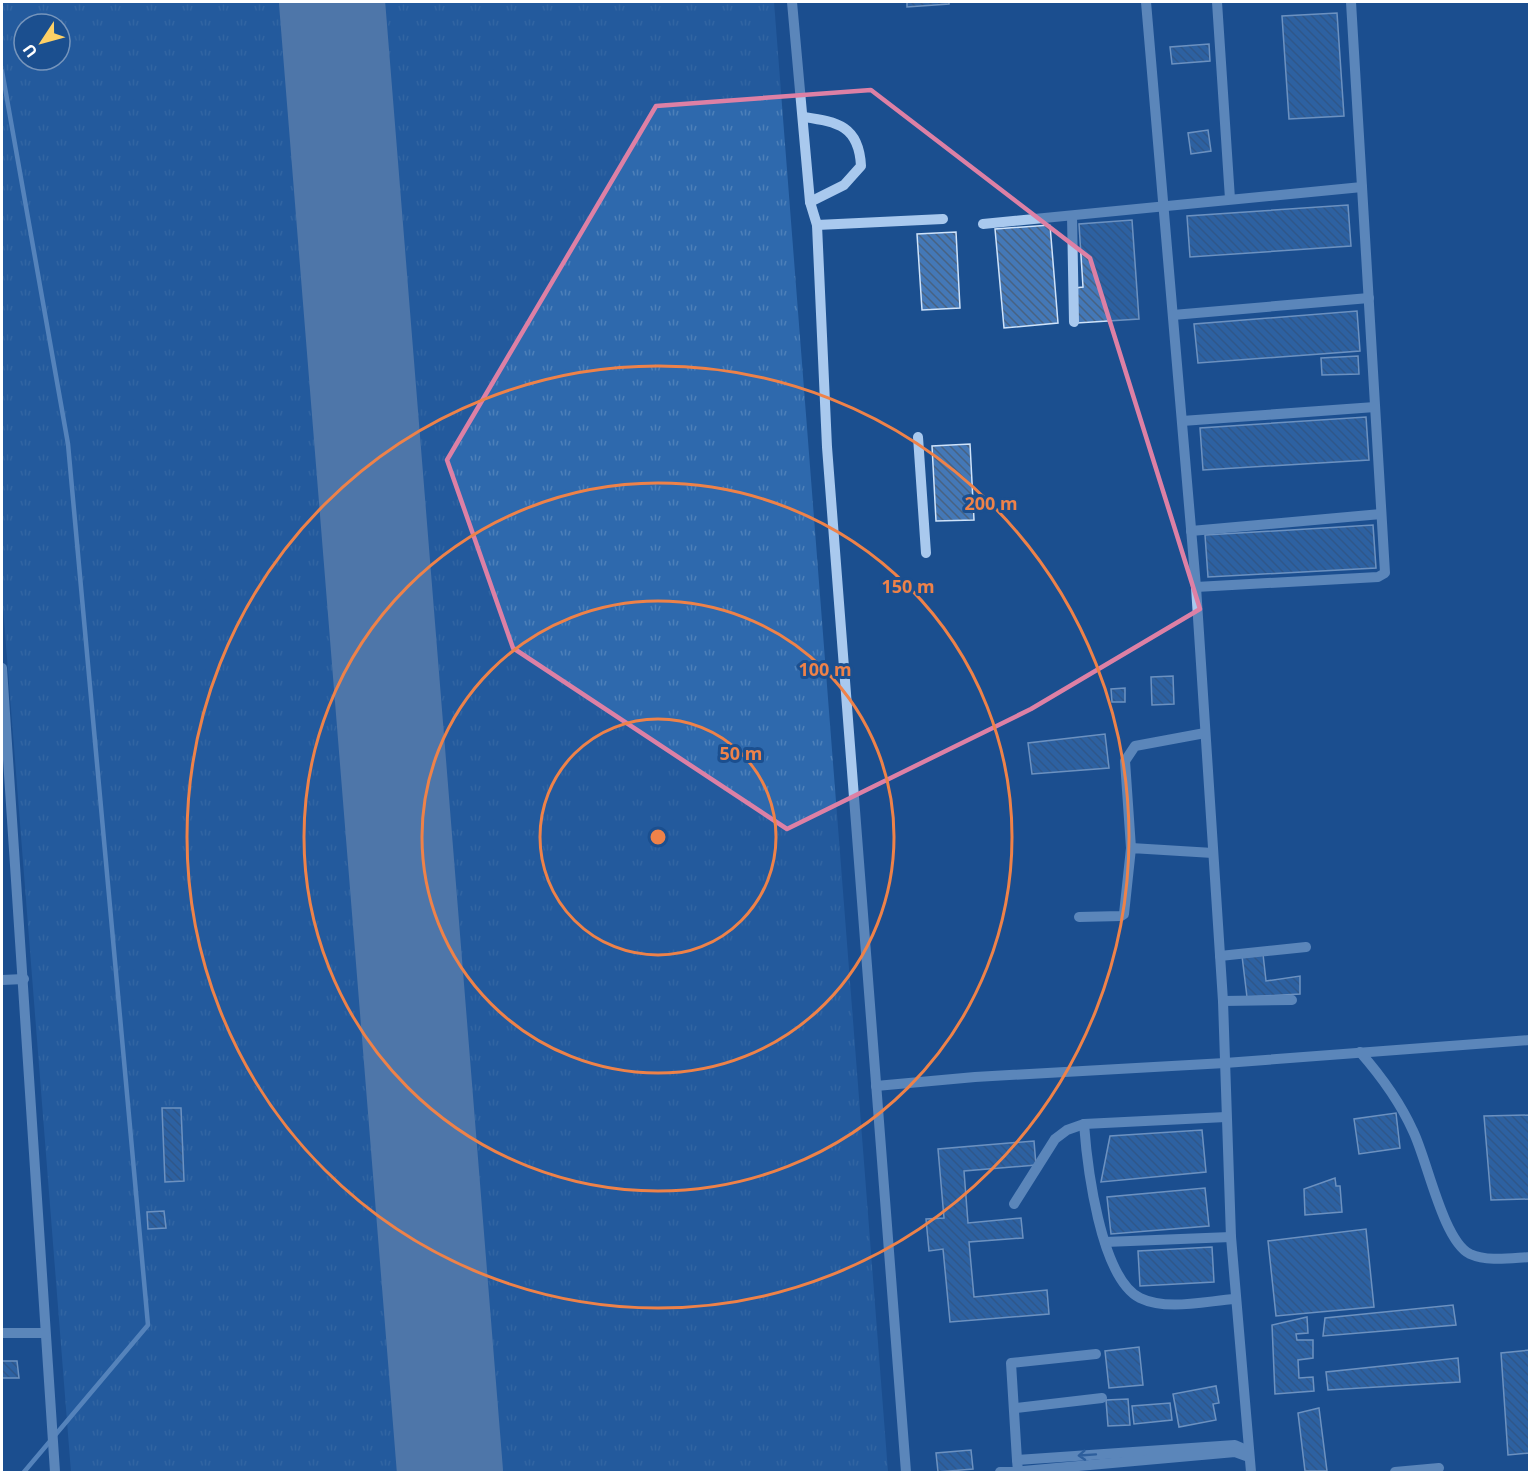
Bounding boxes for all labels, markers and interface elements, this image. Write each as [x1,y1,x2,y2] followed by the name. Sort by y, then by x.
[12,12,72,72] north arrow
[17,39,42,62] text: U
[964,491,1018,515] text: 200 m
[881,574,935,598] text: 150 m
[798,657,852,681] text: 100 m
[720,741,762,765] text: 50 m
[648,827,668,847] centre of rings
[1078,1450,1098,1461] one-way arrow

